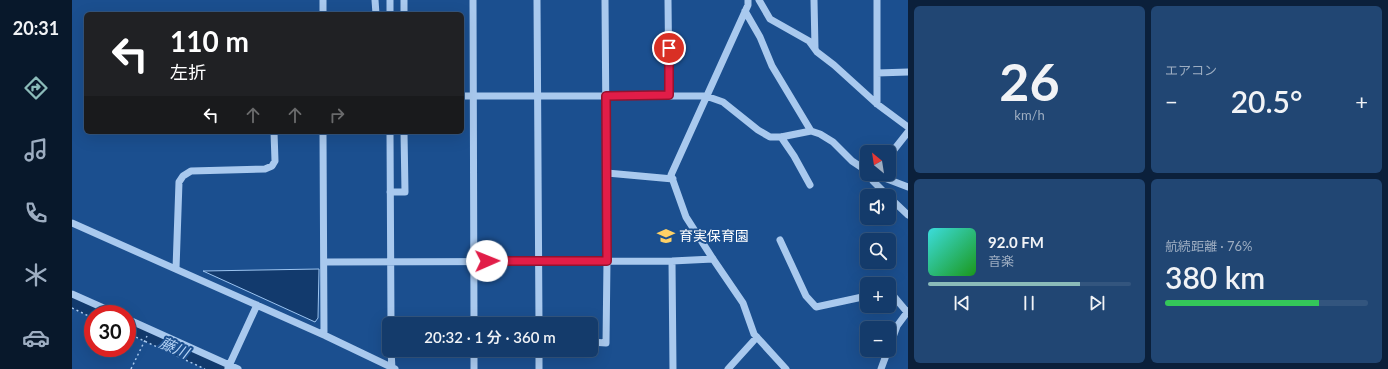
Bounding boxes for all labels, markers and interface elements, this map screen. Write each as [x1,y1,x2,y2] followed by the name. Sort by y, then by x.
[13,17,59,39] text: 20:31
[170,24,249,58] text: 110 m
[104,28,156,80] icon: left
[652,31,686,65] pin
[658,37,680,59] icon: arrive
[999,50,1060,112] text: 26
[170,61,206,83] text: 左折
[1165,62,1217,78] text: エアコン
[22,74,50,102] icon: directions
[1231,83,1302,119] text: 20.5°
[1165,88,1178,115] text: −
[1355,88,1368,115] text: +
[200,104,222,126] icon: left
[242,104,264,126] icon: ahead
[284,104,306,126] icon: ahead
[326,104,348,126] icon: right
[1014,107,1045,123] text: km/h
[22,136,50,164] icon: music
[860,145,896,181] north arrow
[860,145,896,357] map controls
[860,189,896,225] button: sound
[22,199,50,227] icon: phone
[656,226,676,246] school or university icon: 育実保育園
[679,227,749,244] place label: 育実保育園
[860,233,896,269] button: search
[988,233,1044,251] text: 92.0 FM
[1165,238,1253,254] text: 航続距離 · 76%
[466,240,508,282] position arrow
[988,253,1014,269] text: 音楽
[1165,259,1265,295] text: 380 km
[22,261,50,289] icon: climate
[860,277,896,313] button: +
[951,292,973,314] icon: previous
[1018,292,1040,314] icon: pause
[1086,292,1108,314] icon: next
[84,305,136,357] speed limit sign: 30
[860,321,896,357] button: −
[22,324,50,352] icon: car
[424,328,556,346] text: 20:32 · 1 分 · 360 m
[157,333,194,362] water label: 藤川

